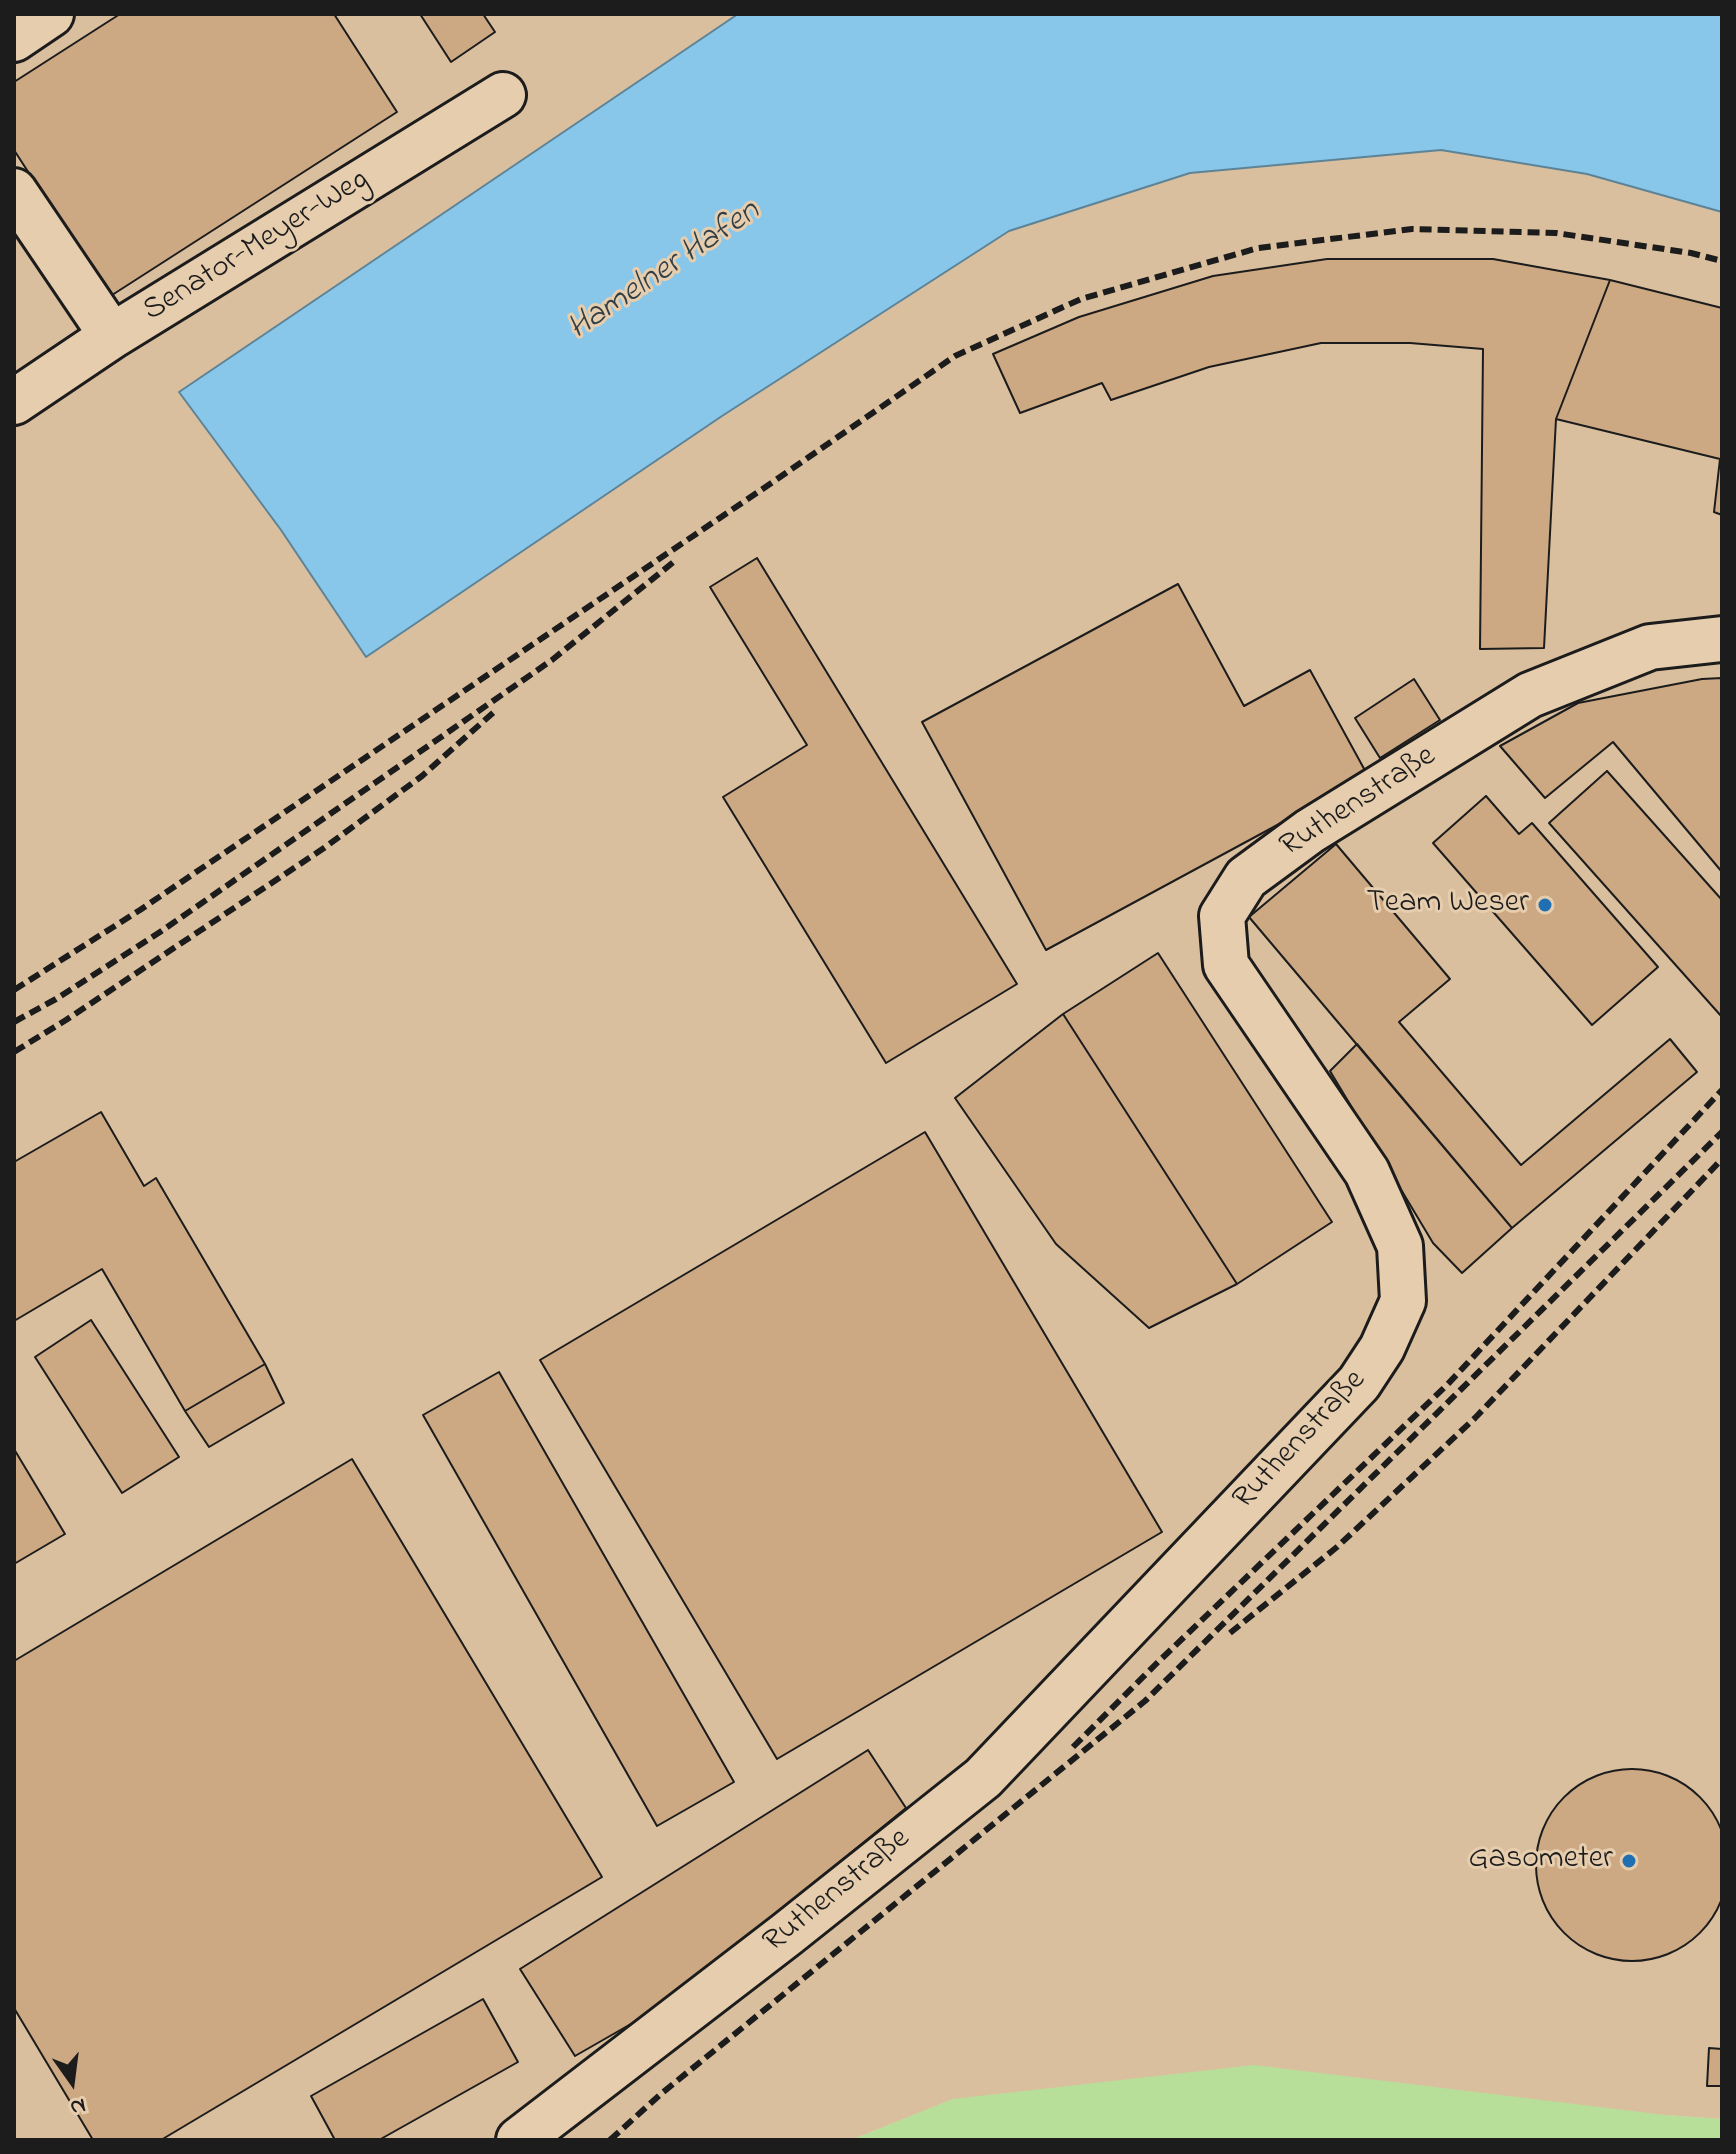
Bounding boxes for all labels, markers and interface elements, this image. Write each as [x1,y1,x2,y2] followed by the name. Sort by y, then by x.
[137,162,377,332] street label: Senator-Meyer-Weg
[561,193,769,351] water label: Hamelner Hafen
[1274,739,1444,867] street label: Ruthenstraße
[1367,886,1529,924] place label: Team Weser
[1536,896,1554,914] marker: Team Weser
[1227,1363,1375,1519] street label: Ruthenstraße
[757,1821,919,1963] street label: Ruthenstraße
[1469,1842,1613,1880] place label: Gasometer
[1620,1852,1638,1870] marker: Gasometer
[32,2042,112,2122] north arrow
[67,2088,89,2123] text: N

